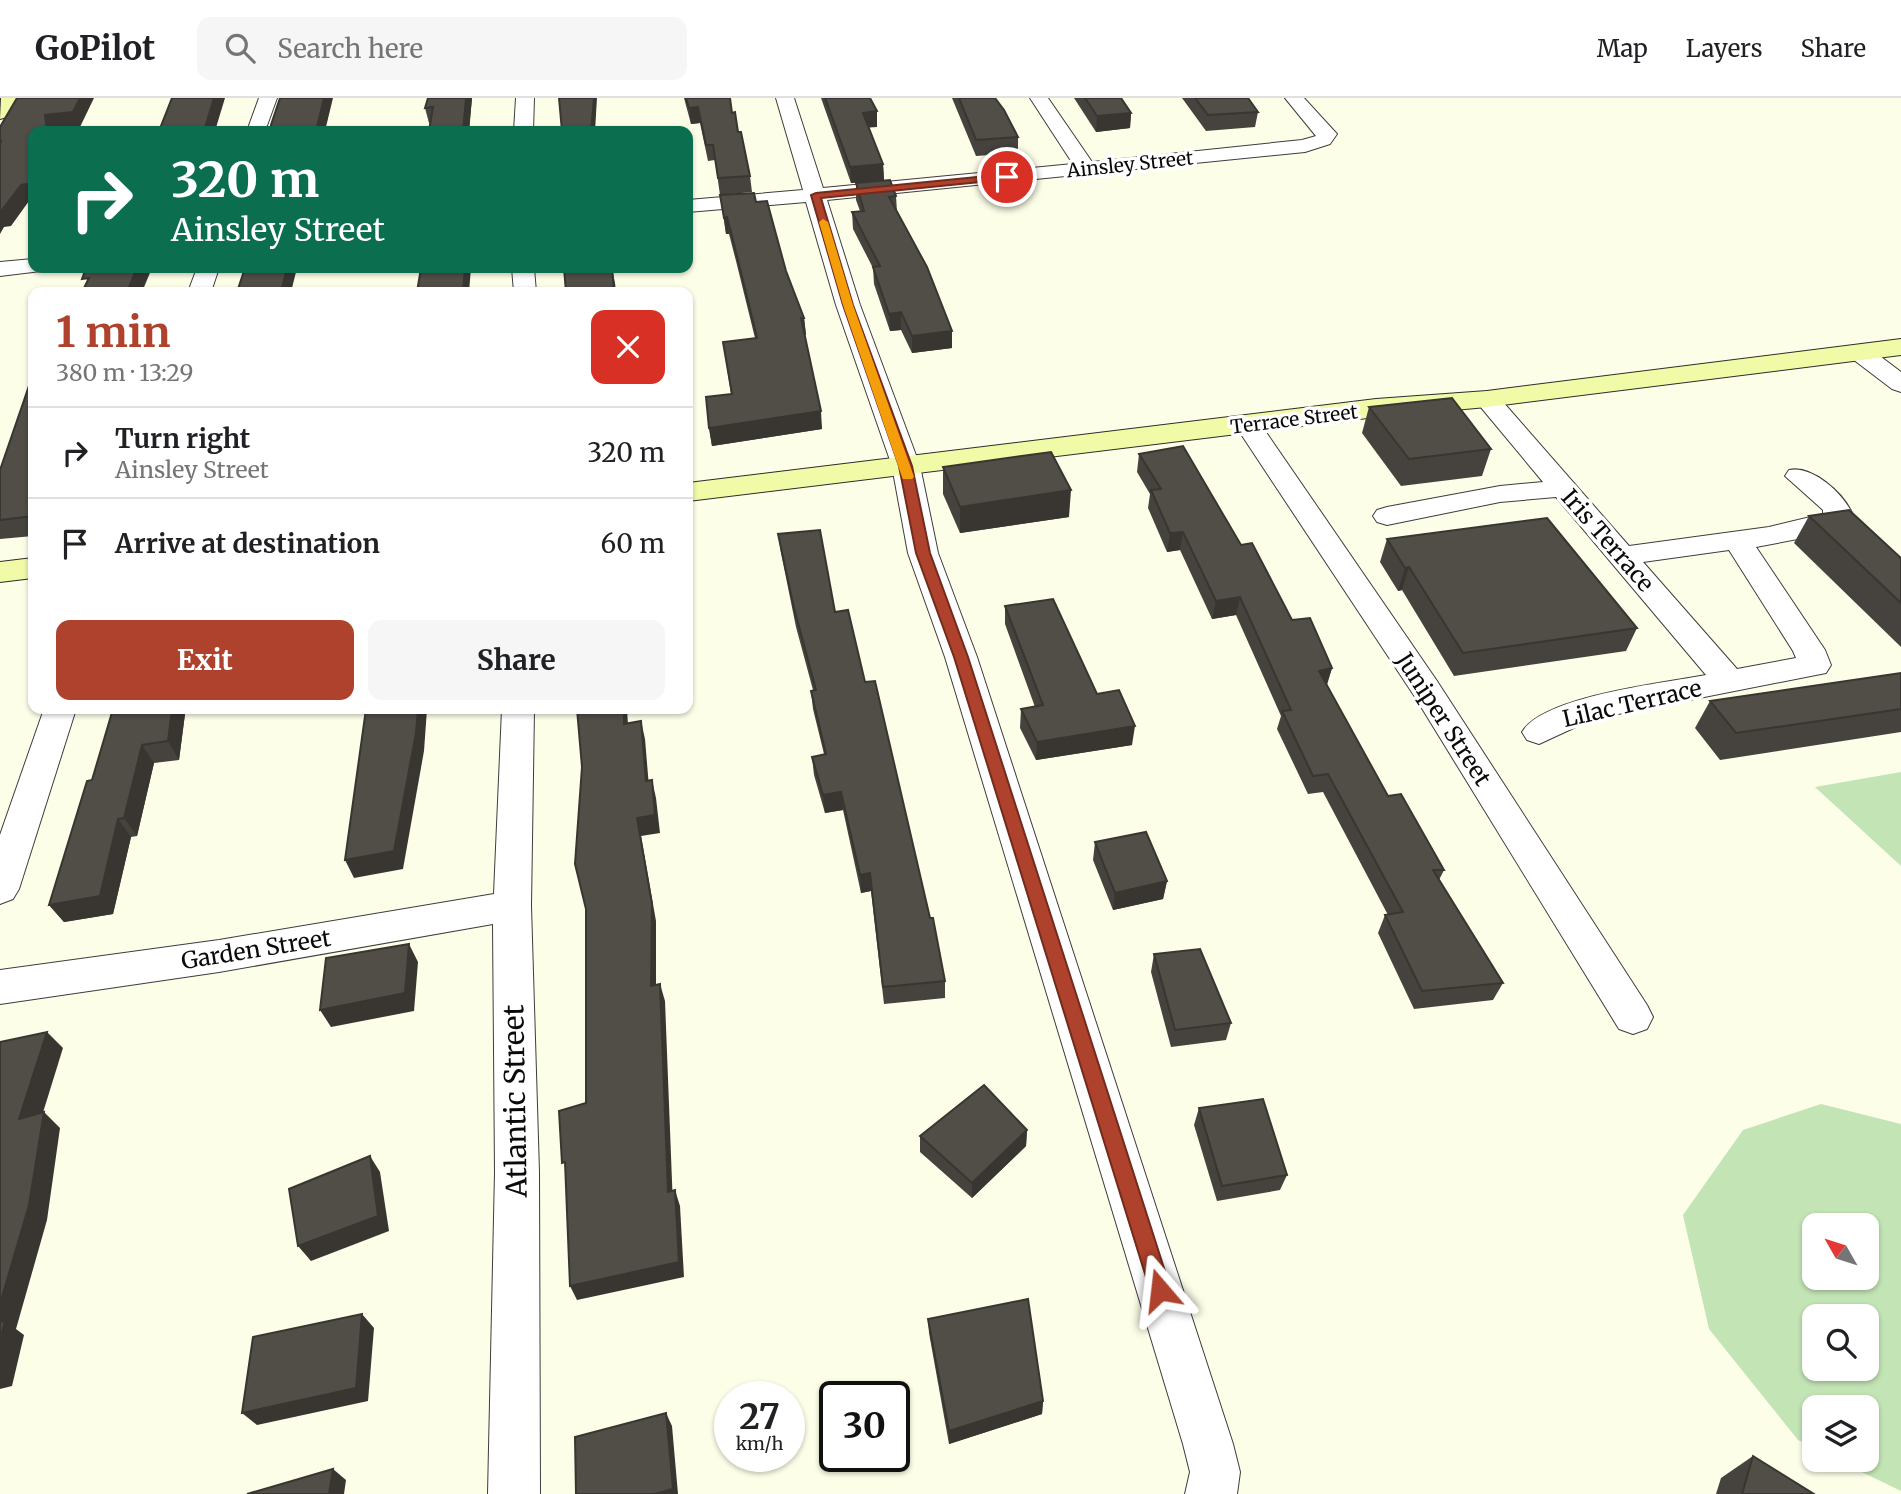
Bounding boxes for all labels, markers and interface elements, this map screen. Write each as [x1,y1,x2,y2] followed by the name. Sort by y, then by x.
[197,17,687,80] search box
[35,28,155,69] text: GoPilot
[221,29,259,67] icon: search
[277,32,423,65] text: Search here
[1597,33,1648,64] text: Map
[1686,33,1762,64] text: Layers
[1800,33,1866,64] text: Share
[1065,145,1195,183] street label: Ainsley Street
[977,147,1037,207] pin
[171,149,319,210] text: 320 m
[56,154,147,245] icon: right
[988,158,1026,196] icon: arrive
[171,210,385,250] text: Ainsley Street
[56,306,170,358] text: 1 min
[591,310,665,384] button: close
[56,358,193,387] text: 380 m · 13:29
[1229,399,1360,439] street label: Terrace Street
[115,422,250,455] text: Turn right
[56,434,94,472] icon: right
[587,436,665,469] text: 320 m
[115,455,269,484] text: Ainsley Street
[1556,483,1660,597] street label: Iris Terrace
[56,525,94,563] icon: arrive
[115,527,380,560] text: Arrive at destination
[601,527,665,560] text: 60 m
[56,620,354,700] button: Exit
[368,620,665,700] button: Share
[1390,646,1498,791] street label: Juniper Street
[1560,673,1704,733] street label: Lilac Terrace
[179,923,333,975] street label: Garden Street
[495,1004,535,1199] street label: Atlantic Street
[1802,1213,1880,1290] north arrow
[1802,1213,1879,1472] map controls
[1123,1253,1197,1327] position arrow
[1802,1304,1879,1381] button: search
[819,1381,910,1472] speed limit sign: 30
[739,1395,780,1439] text: 27
[1802,1395,1879,1472] button: layers
[736,1432,783,1455] text: km/h

